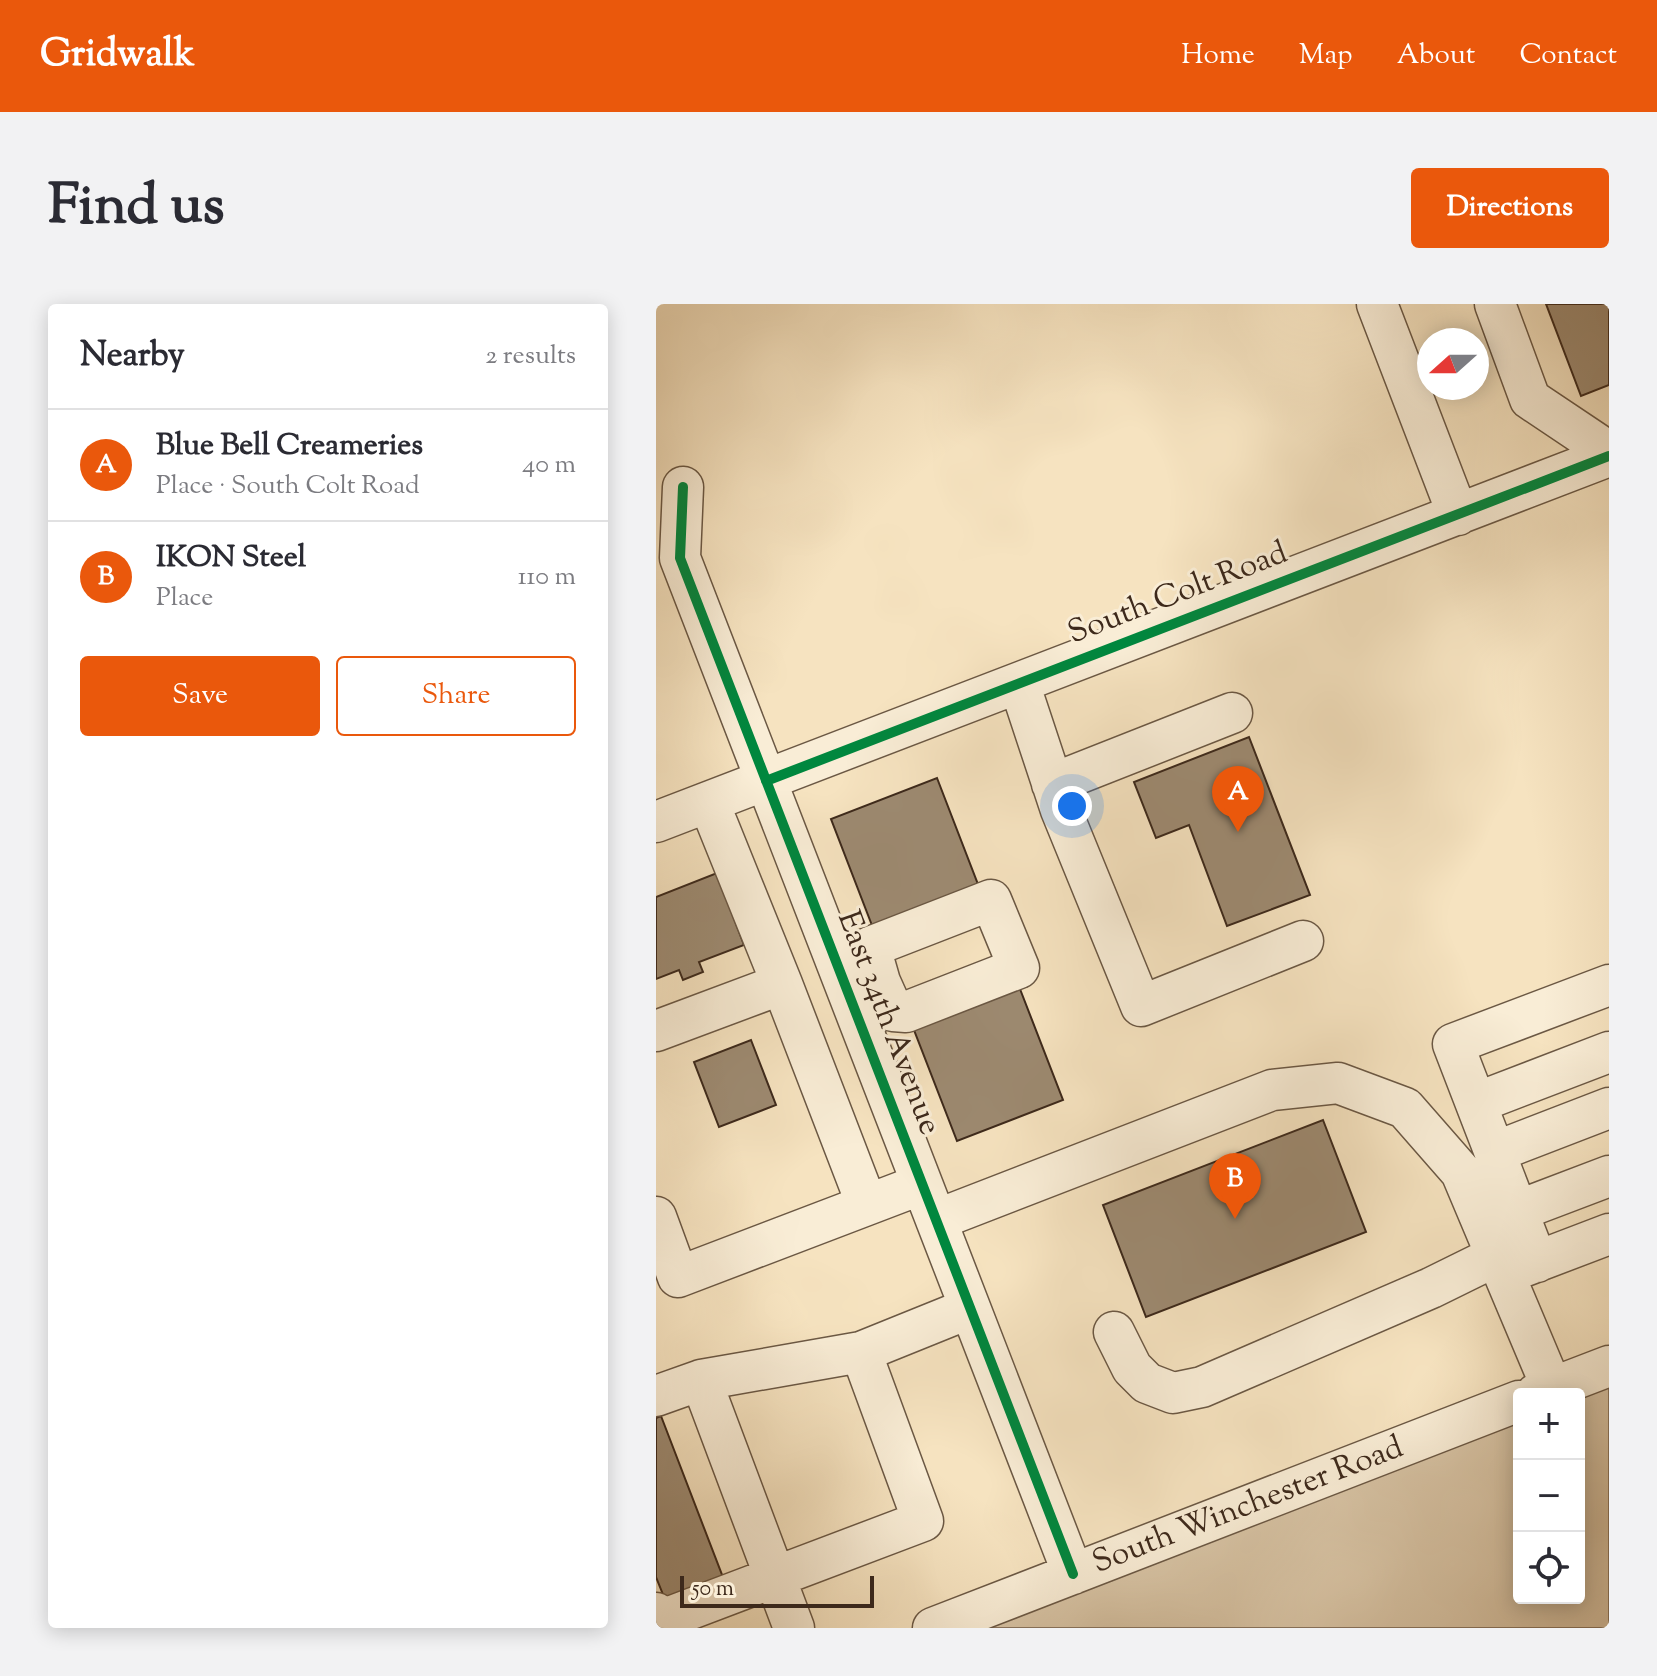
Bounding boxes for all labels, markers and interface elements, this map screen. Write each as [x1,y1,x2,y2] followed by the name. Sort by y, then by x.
[40,29,195,83] text: Gridwalk
[1181,36,1255,76] text: Home
[1299,36,1353,76] text: Map
[1397,36,1475,76] text: About
[1519,36,1617,76] text: Contact
[48,168,224,249] text: Find us
[1411,168,1609,248] button: Directions
[1417,328,1489,400] north arrow
[80,332,185,381] text: Nearby
[485,338,576,375] text: 2 results
[156,425,423,468] text: Blue Bell Creameries
[95,447,117,484] text: A
[522,447,576,484] text: 40 m
[156,468,420,505] text: Place · South Colt Road
[1061,531,1295,657] street label: South Colt Road
[156,537,306,580] text: IKON Steel
[98,559,114,596] text: B
[518,559,576,596] text: 110 m
[156,580,213,617] text: Place
[80,656,320,736] button: Save
[336,656,576,736] button: Share
[1212,766,1264,832] pin: A
[1052,786,1092,826] your location
[824,904,952,1142] street label: East 34th Avenue
[1209,1153,1261,1219] pin: B
[1513,1388,1585,1604] map controls
[1513,1388,1585,1460] button: +
[1086,1425,1410,1587] street label: South Winchester Road
[1513,1460,1585,1532] button: −
[1513,1532,1585,1604] button: locate
[680,1572,874,1608] scale bar
[692,1574,734,1606] text: 50 m

